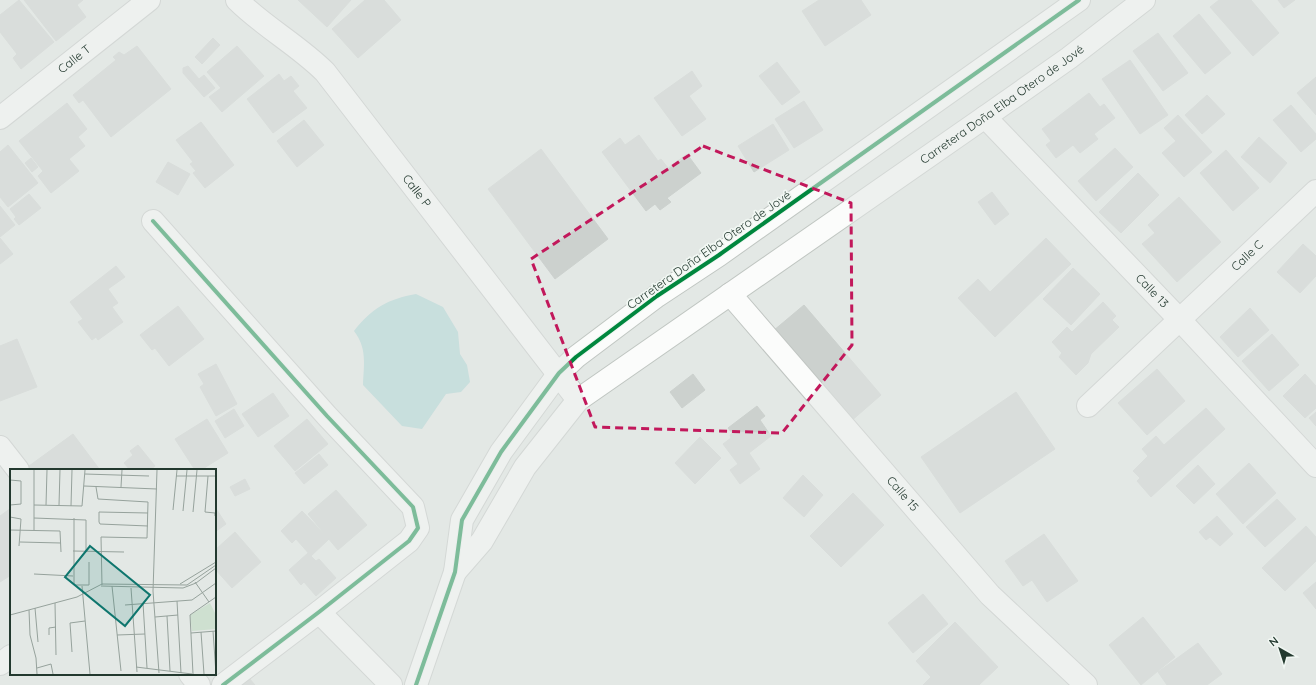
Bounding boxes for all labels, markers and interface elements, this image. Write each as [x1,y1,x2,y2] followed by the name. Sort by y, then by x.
[55,41,94,76] street label: Calle T
[917,41,1087,167] street label: Carretera Doña Elba Otero de Jové
[400,171,435,210] street label: Calle P
[624,187,794,312] street label: Carretera Doña Elba Otero de Jové
[1228,237,1266,274] street label: Calle C
[1133,270,1172,311] street label: Calle 13
[10,469,216,675] inset map
[884,473,922,514] street label: Calle 15
[1260,629,1300,669] north arrow
[1266,633,1281,649] text: N

